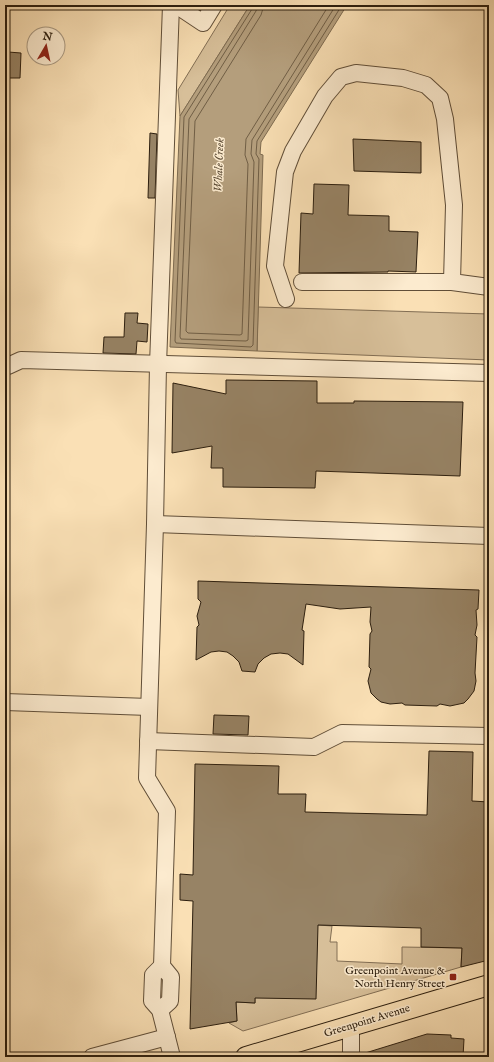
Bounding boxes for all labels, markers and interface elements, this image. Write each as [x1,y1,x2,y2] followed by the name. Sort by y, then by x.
[26,26,66,66] north arrow
[41,29,54,45] text: N
[211,138,227,192] water label: Whale Creek
[345,964,445,991] place label: Greenpoint Avenue & North Henry Street
[448,972,458,982] marker: Greenpoint Avenue & North Henry Street
[322,1001,412,1041] street label: Greenpoint Avenue

